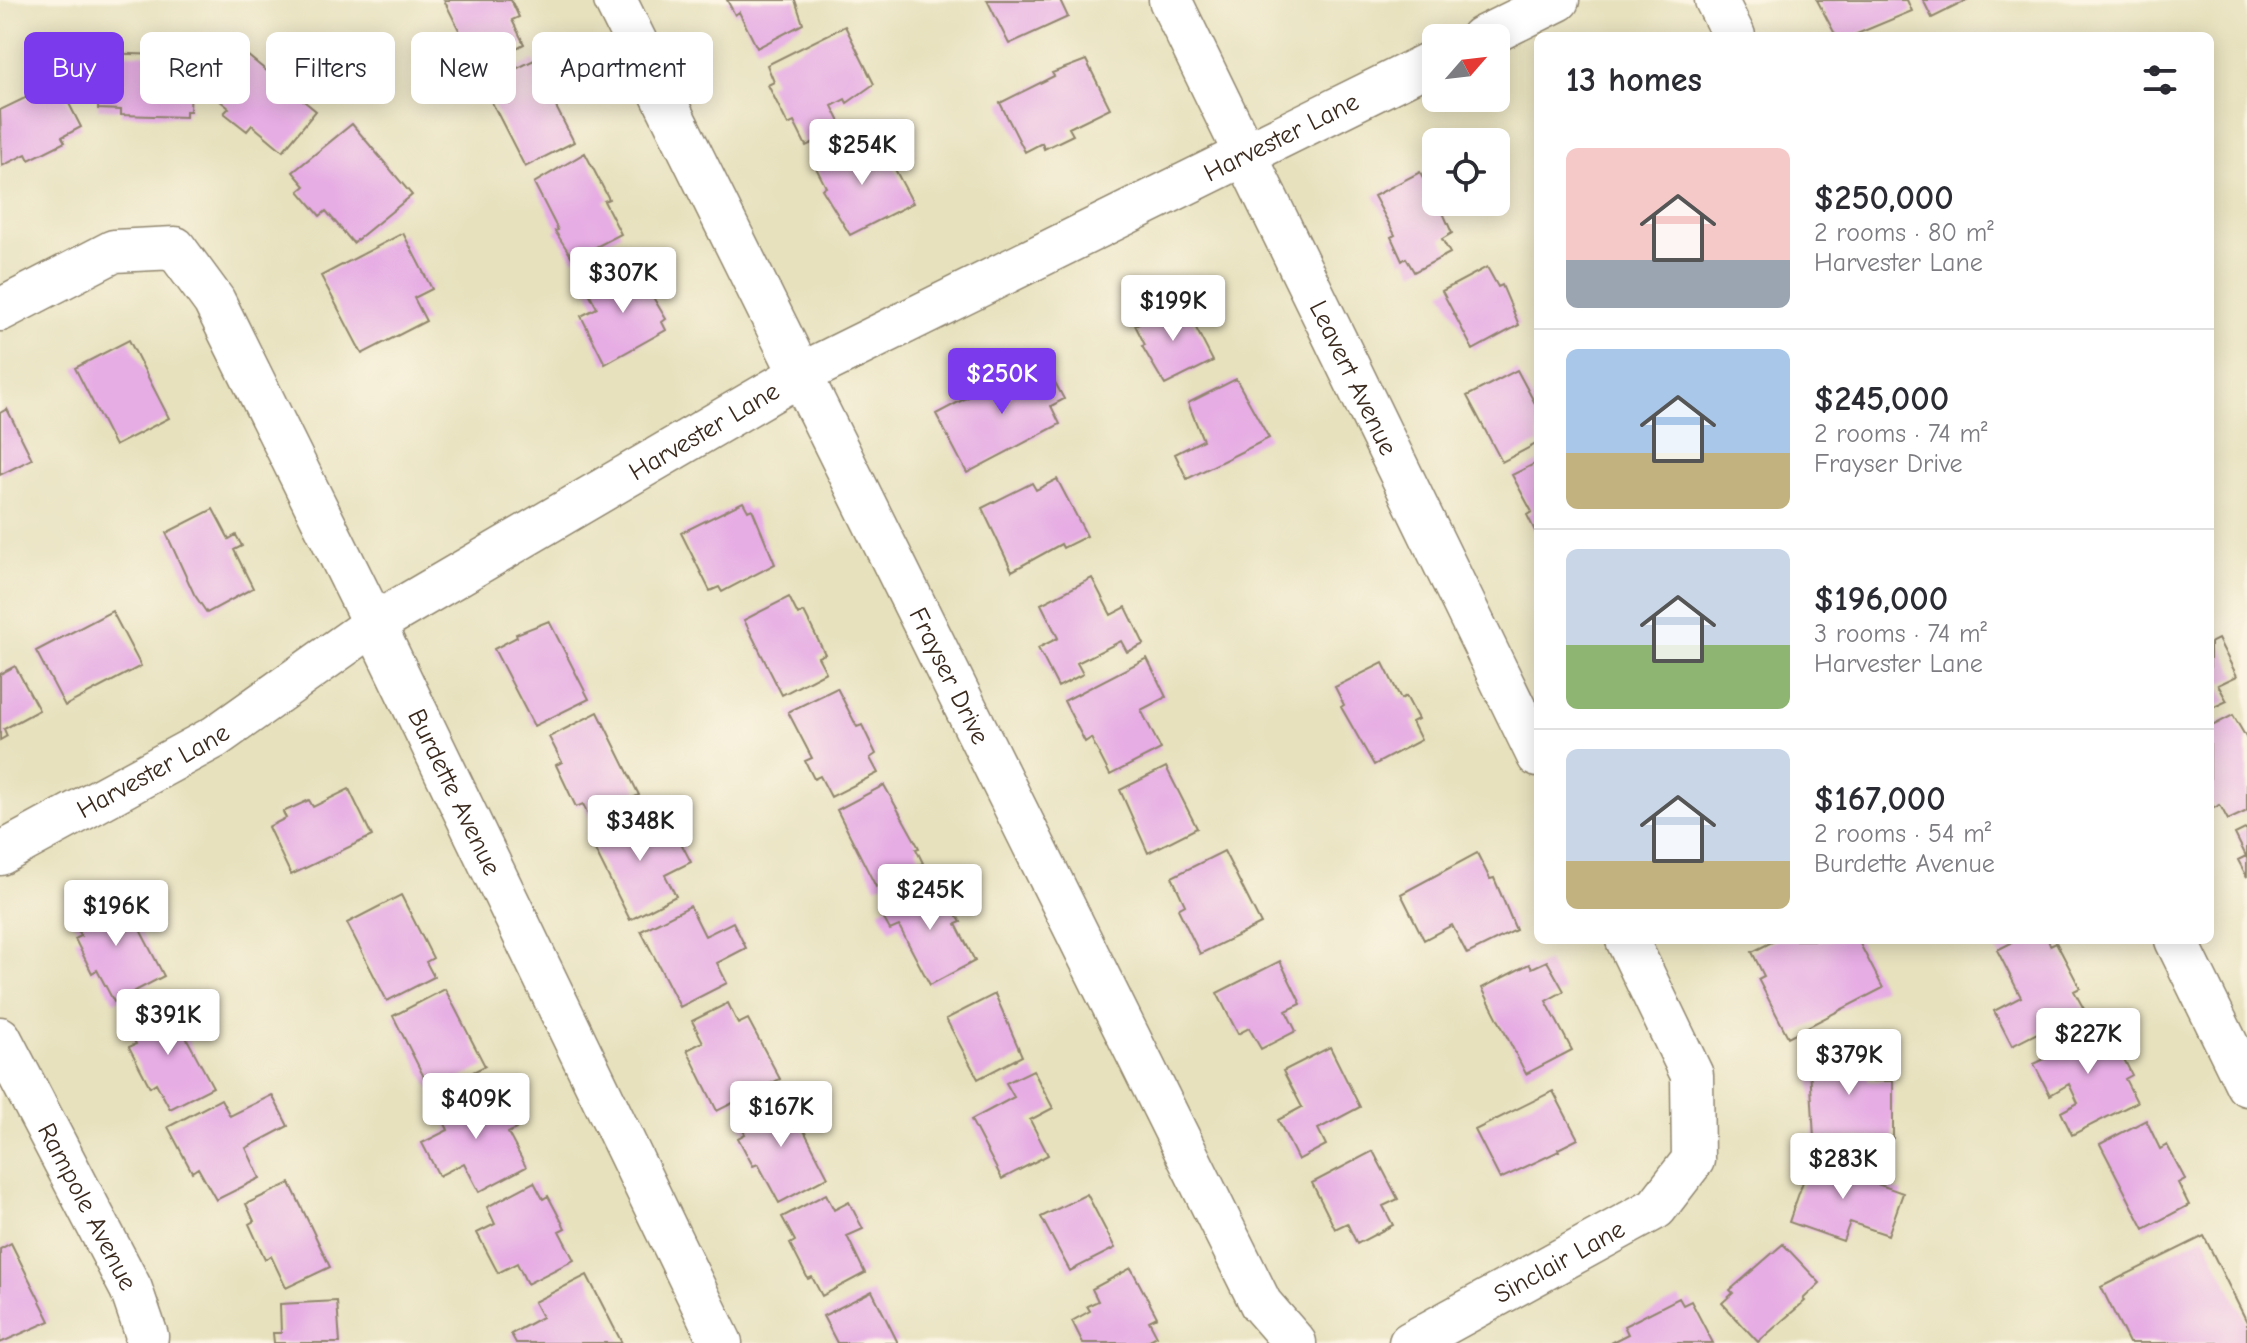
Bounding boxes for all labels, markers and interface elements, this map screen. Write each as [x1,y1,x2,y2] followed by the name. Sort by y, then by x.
[1422,24,1510,112] north arrow
[1422,24,1510,216] map controls
[24,32,124,104] chip: Buy
[140,32,250,104] chip: Rent
[266,32,395,104] chip: Filters
[411,32,516,104] chip: New
[532,32,713,104] chip: Apartment
[2138,58,2182,102] icon: filters
[1566,60,1702,100] text: 13 homes
[1199,87,1364,188] street label: Harvester Lane
[806,119,918,187] pin: $254K
[1422,128,1510,216] button: locate
[827,130,897,160] text: $254K
[1814,178,1954,218] text: $250,000
[1630,180,1726,276] icon: home
[1814,218,1994,248] text: 2 rooms · 80 m²
[567,247,679,315] pin: $307K
[1814,248,1983,278] text: Harvester Lane
[588,258,658,288] text: $307K
[1117,275,1229,343] pin: $199K
[1139,286,1207,316] text: $199K
[1303,296,1403,460] street label: Leavert Avenue
[946,348,1058,416] pin: $250K
[966,359,1038,389] text: $250K
[624,376,785,487] street label: Harvester Lane
[1814,379,1949,419] text: $245,000
[1630,381,1726,477] icon: home
[1814,419,1987,449] text: 2 rooms · 74 m²
[1814,449,1963,479] text: Frayser Drive
[1814,579,1948,619] text: $196,000
[1630,581,1726,677] icon: home
[902,603,995,749] street label: Frayser Drive
[1814,619,1987,649] text: 3 rooms · 74 m²
[1814,649,1983,679] text: Harvester Lane
[401,704,507,880] street label: Burdette Avenue
[72,718,235,825] street label: Harvester Lane
[1814,779,1946,819] text: $167,000
[1630,781,1726,877] icon: home
[584,795,696,863] pin: $348K
[606,806,674,836] text: $348K
[1814,819,1991,849] text: 2 rooms · 54 m²
[1814,849,1995,879] text: Burdette Avenue
[874,864,986,932] pin: $245K
[896,875,964,905] text: $245K
[60,880,172,948] pin: $196K
[82,891,150,921] text: $196K
[112,989,224,1057] pin: $391K
[135,1000,201,1030] text: $391K
[2032,1008,2144,1076] pin: $227K
[2054,1019,2122,1049] text: $227K
[1793,1029,1905,1097] pin: $379K
[1815,1040,1883,1070] text: $379K
[420,1073,532,1141] pin: $409K
[725,1081,837,1149] pin: $167K
[441,1084,511,1114] text: $409K
[748,1092,814,1122] text: $167K
[31,1118,143,1296] street label: Rampole Avenue
[1787,1133,1899,1201] pin: $283K
[1808,1144,1878,1174] text: $283K
[1489,1214,1630,1310] street label: Sinclair Lane

